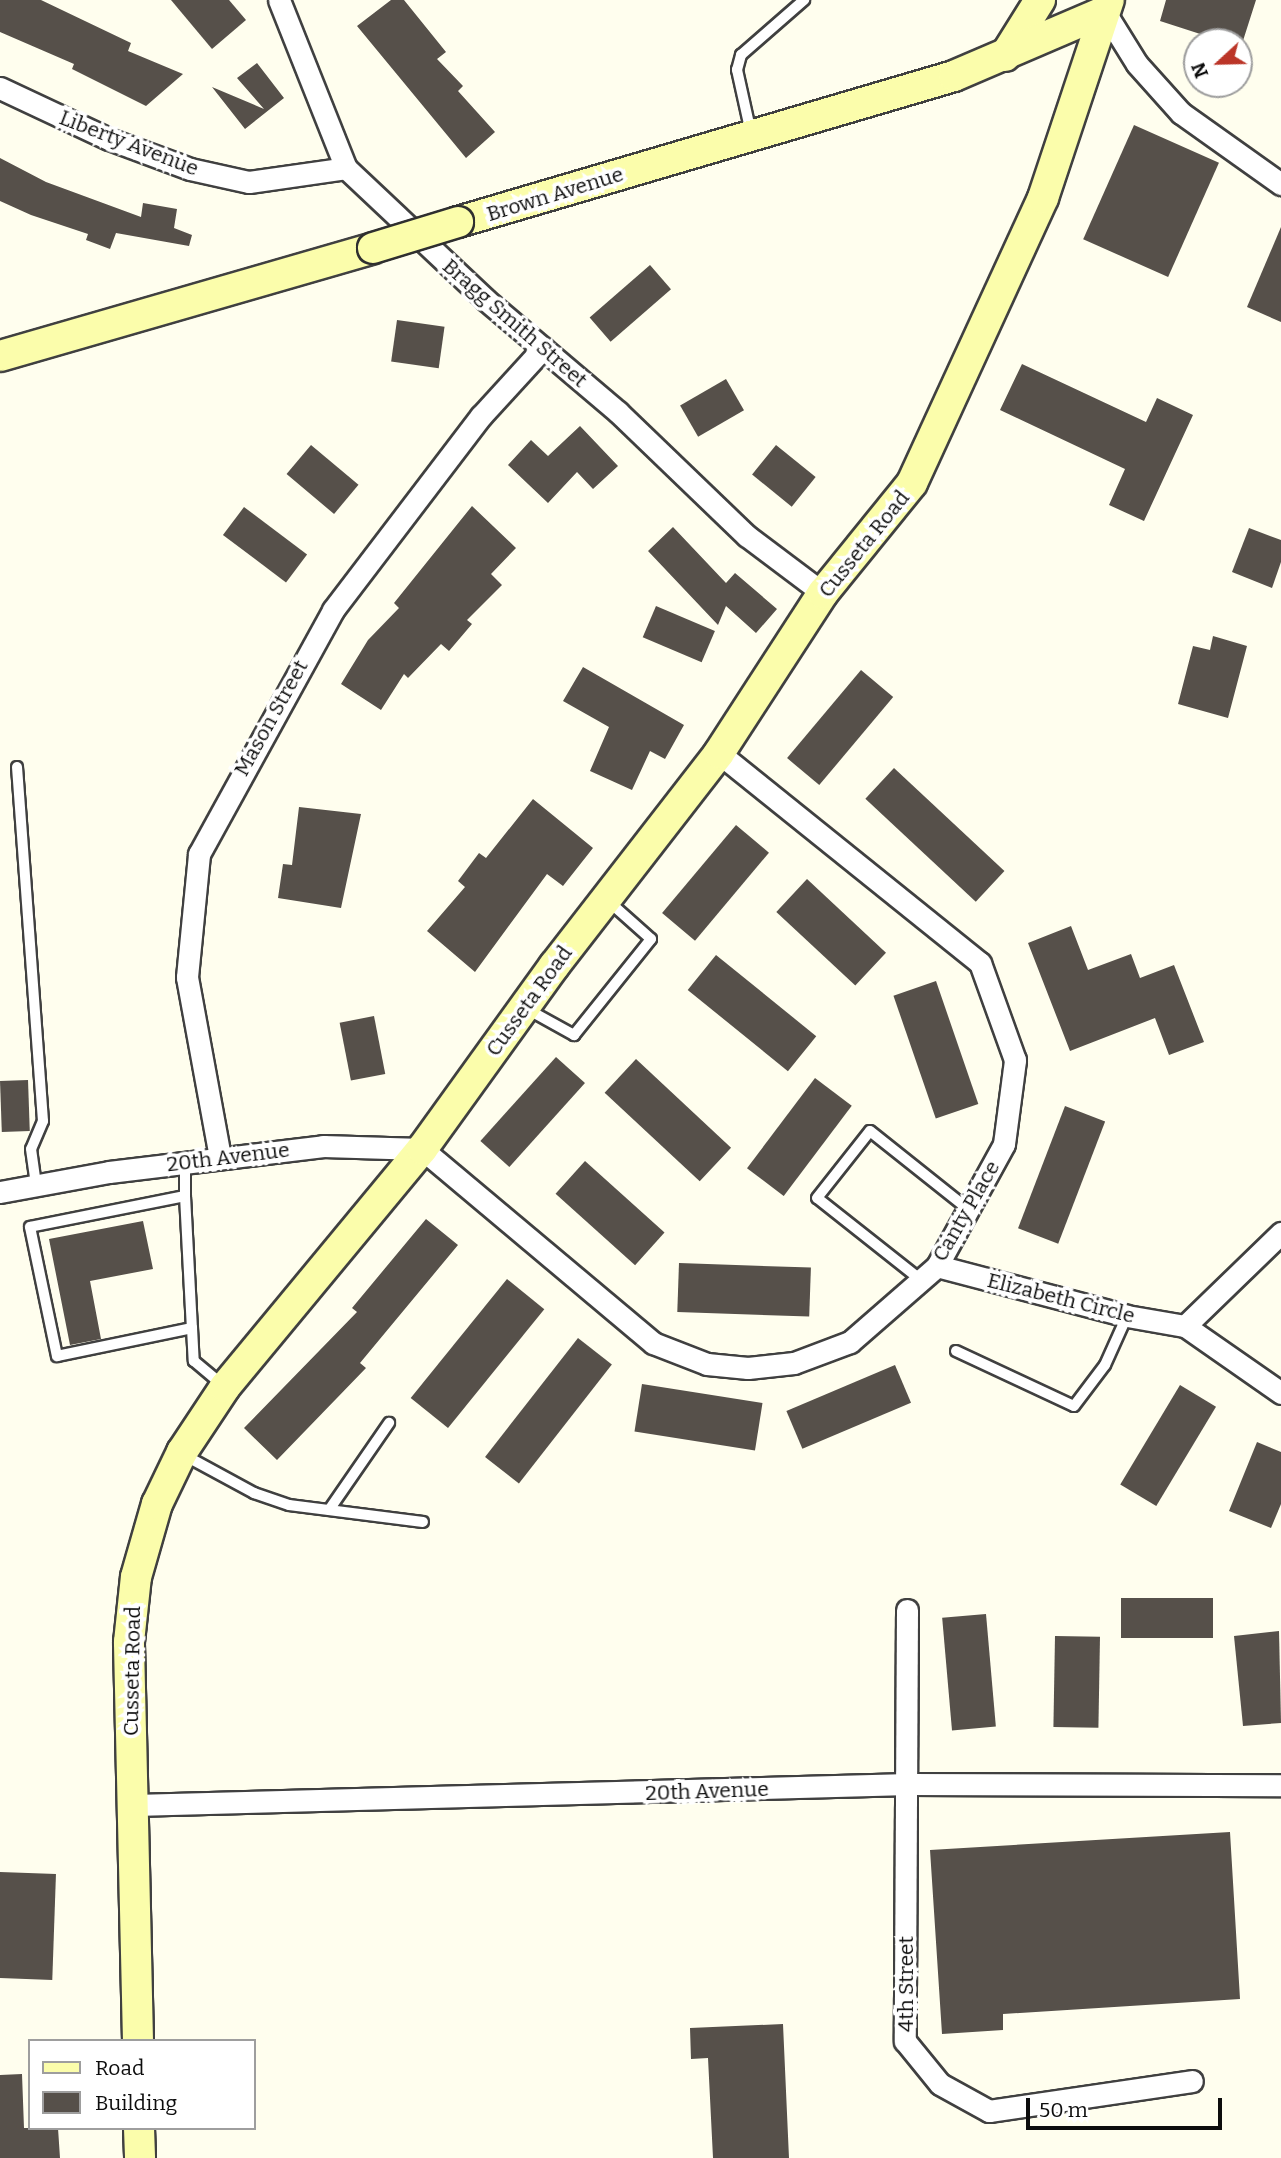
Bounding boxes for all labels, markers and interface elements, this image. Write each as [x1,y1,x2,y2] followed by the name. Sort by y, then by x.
[1183,28,1253,98] north arrow
[1187,59,1213,81] text: N
[56,105,202,181] street label: Liberty Avenue
[484,161,626,227] street label: Brown Avenue
[438,253,592,393] street label: Bragg Smith Street
[813,486,915,602] street label: Cusseta Road
[229,656,313,780] street label: Mason Street
[481,941,577,1061] street label: Cusseta Road
[165,1137,291,1177] street label: 20th Avenue
[927,1156,1005,1266] street label: Canty Place
[985,1267,1137,1329] street label: Elizabeth Circle
[118,1606,146,1736] street label: Cusseta Road
[645,1776,769,1806] street label: 20th Avenue
[893,1936,919,2032] street label: 4th Street
[28,2039,256,2130] legend
[95,2055,144,2081] text: Road
[1029,2084,1225,2128] scale bar
[95,2090,177,2116] text: Building
[1039,2097,1088,2123] text: 50 m

